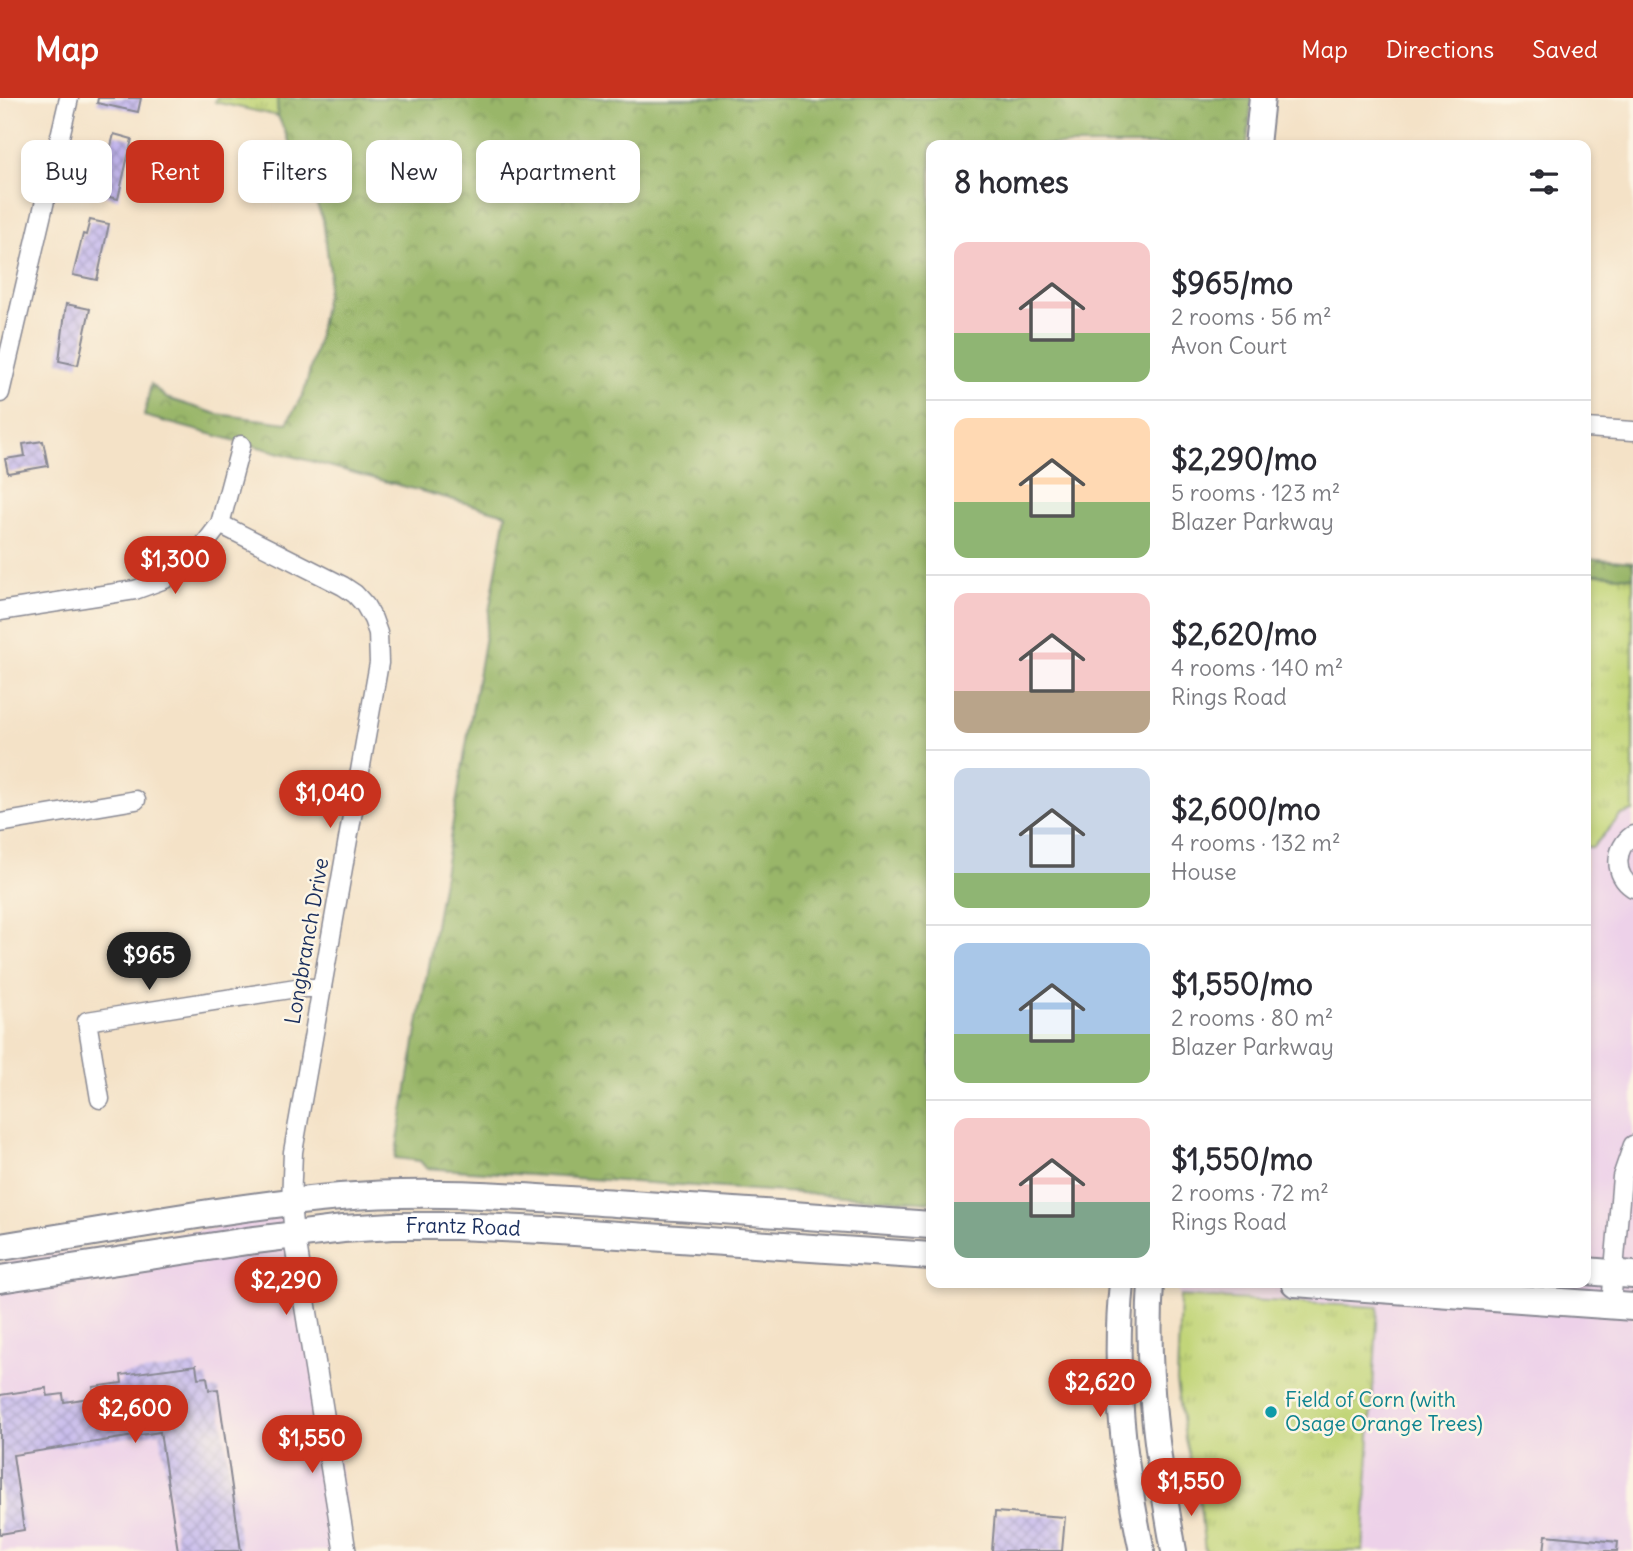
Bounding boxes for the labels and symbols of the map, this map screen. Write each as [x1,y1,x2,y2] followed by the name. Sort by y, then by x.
[118,536,232,596] pin: $1,300
[273,770,387,830] pin: $1,040
[279,856,334,1026] street label: Longbranch Drive
[108,932,190,992] pin: $965
[406,1212,521,1242] street label: Frantz Road
[229,1258,343,1317] pin: $2,290
[1043,1360,1157,1419] pin: $2,620
[78,1386,192,1445] pin: $2,600
[1285,1386,1483,1437] place label: Field of Corn (with Osage Orange Trees)
[1263,1404,1279,1420] marker: Field of Corn (with Osage Orange Trees)
[255,1416,369,1475] pin: $1,550
[1134,1458,1248,1518] pin: $1,550

